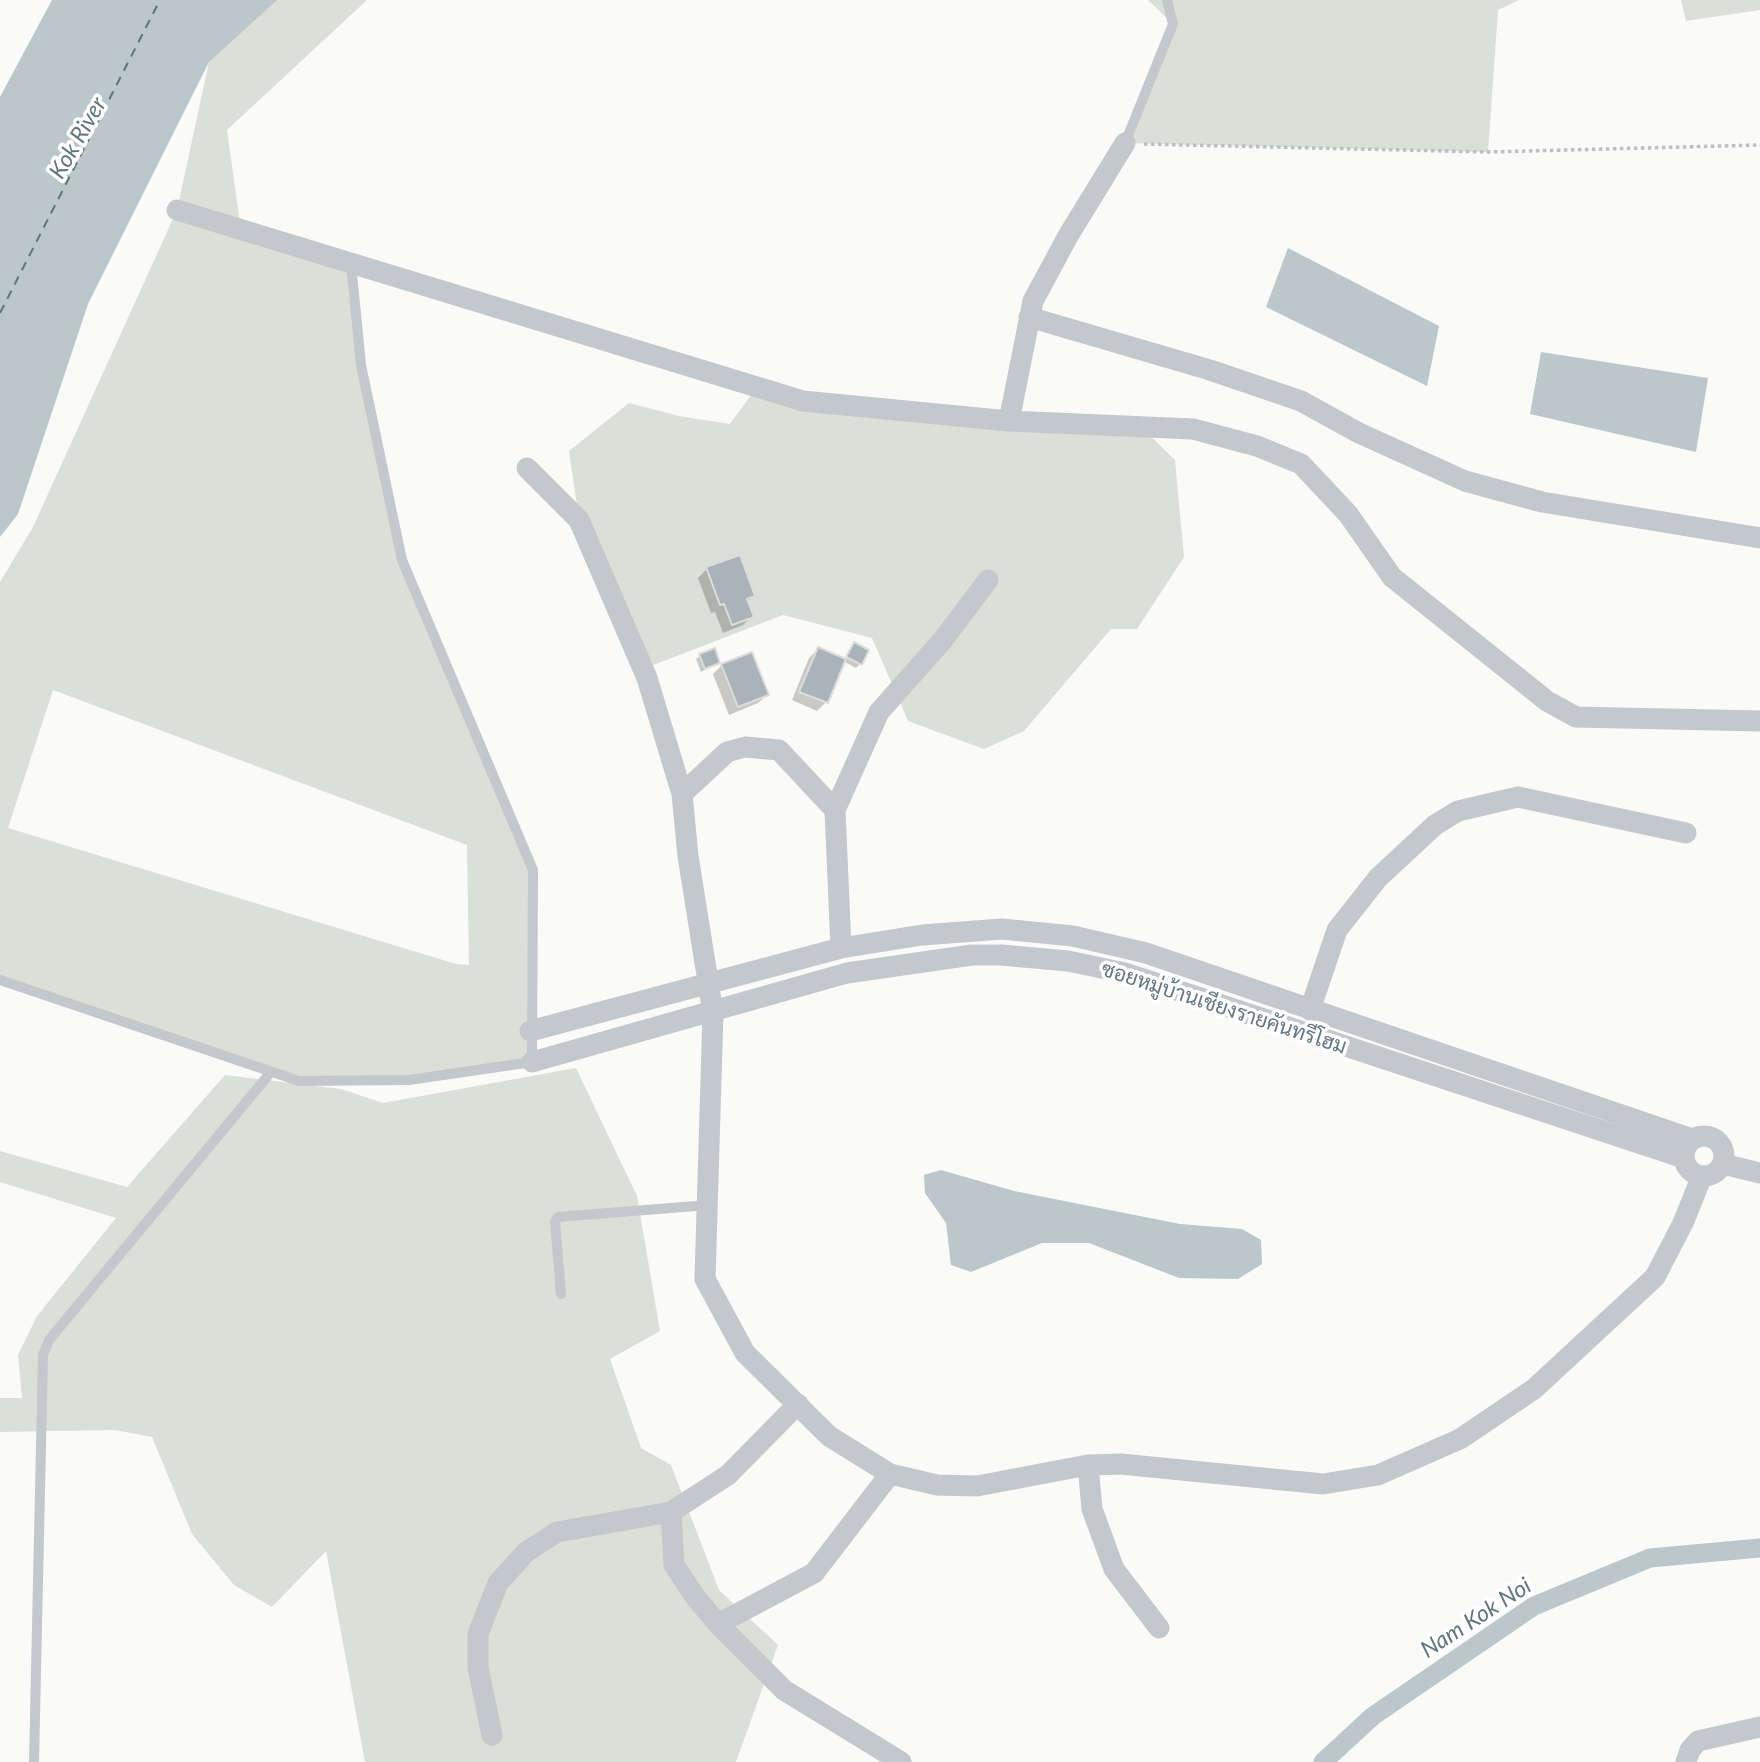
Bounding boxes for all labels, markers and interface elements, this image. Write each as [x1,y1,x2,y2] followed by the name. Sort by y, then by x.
[44,92,112,184] water label: Kok River
[1098,956,1350,1060] street label: ซอยหมู่บ้านเชียงรายคันทรีโฮม
[1416,1572,1536,1664] water label: Nam Kok Noi

